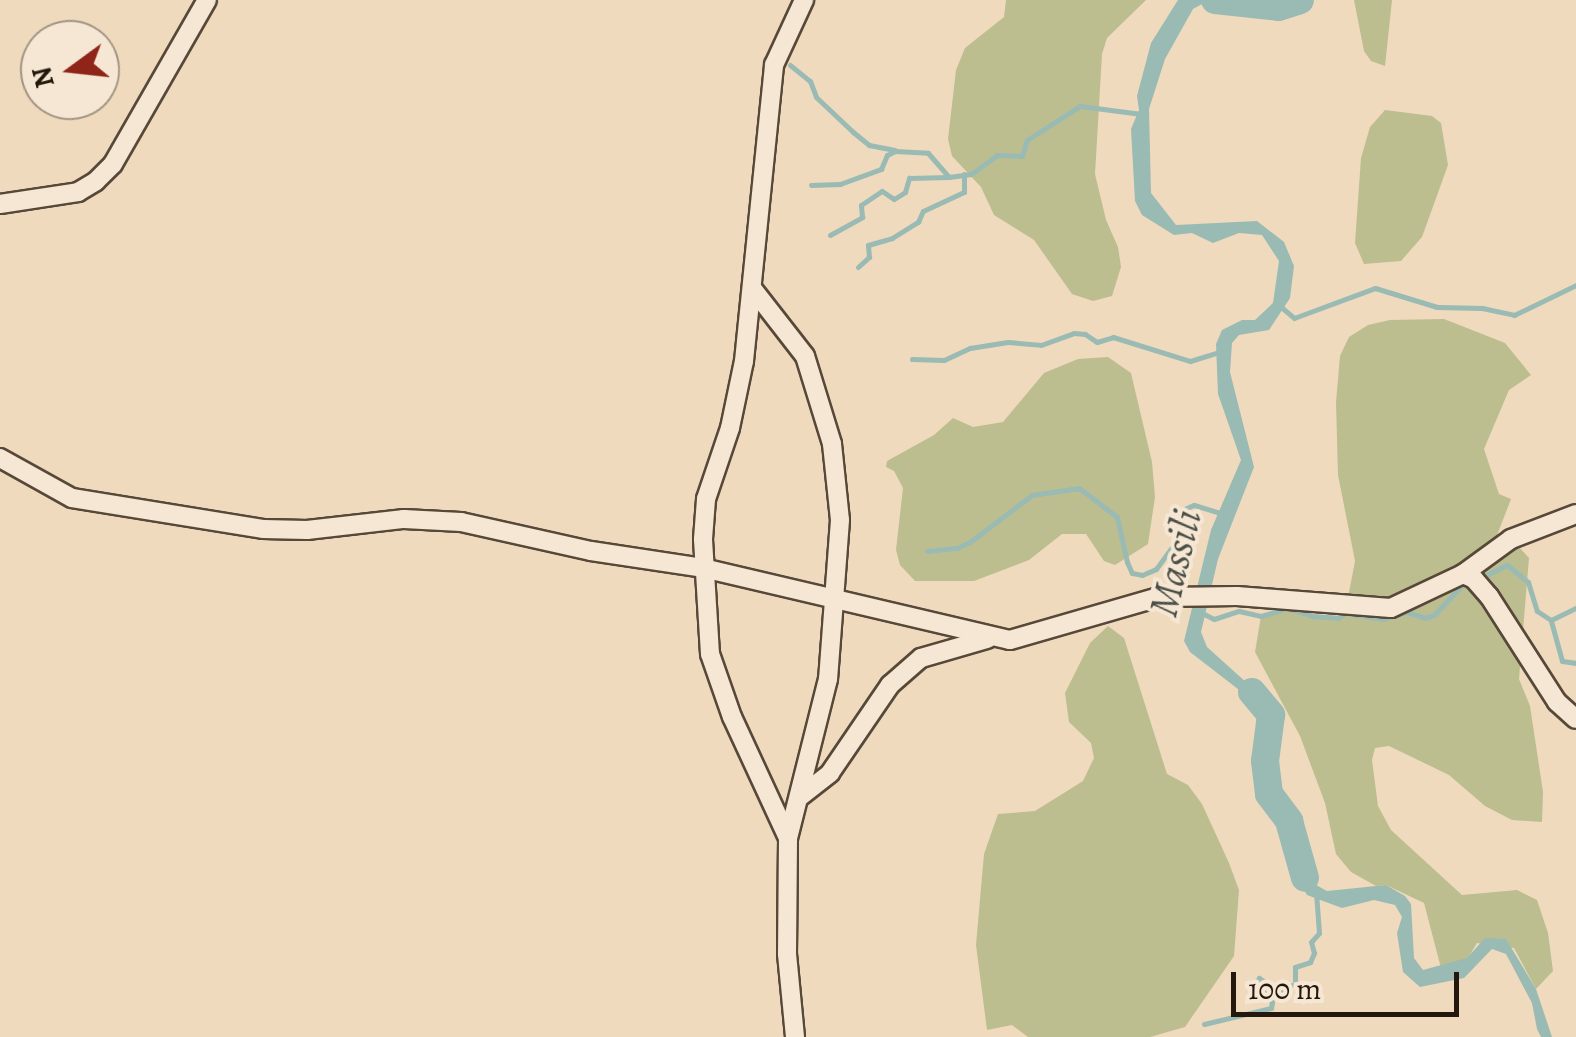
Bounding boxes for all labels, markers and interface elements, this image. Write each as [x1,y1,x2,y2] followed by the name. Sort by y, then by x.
[20,20,120,120] north arrow
[22,62,64,92] text: N
[1140,505,1212,621] water label: Massili
[1236,952,1464,1014] scale bar
[1248,969,1321,1009] text: 100 m

